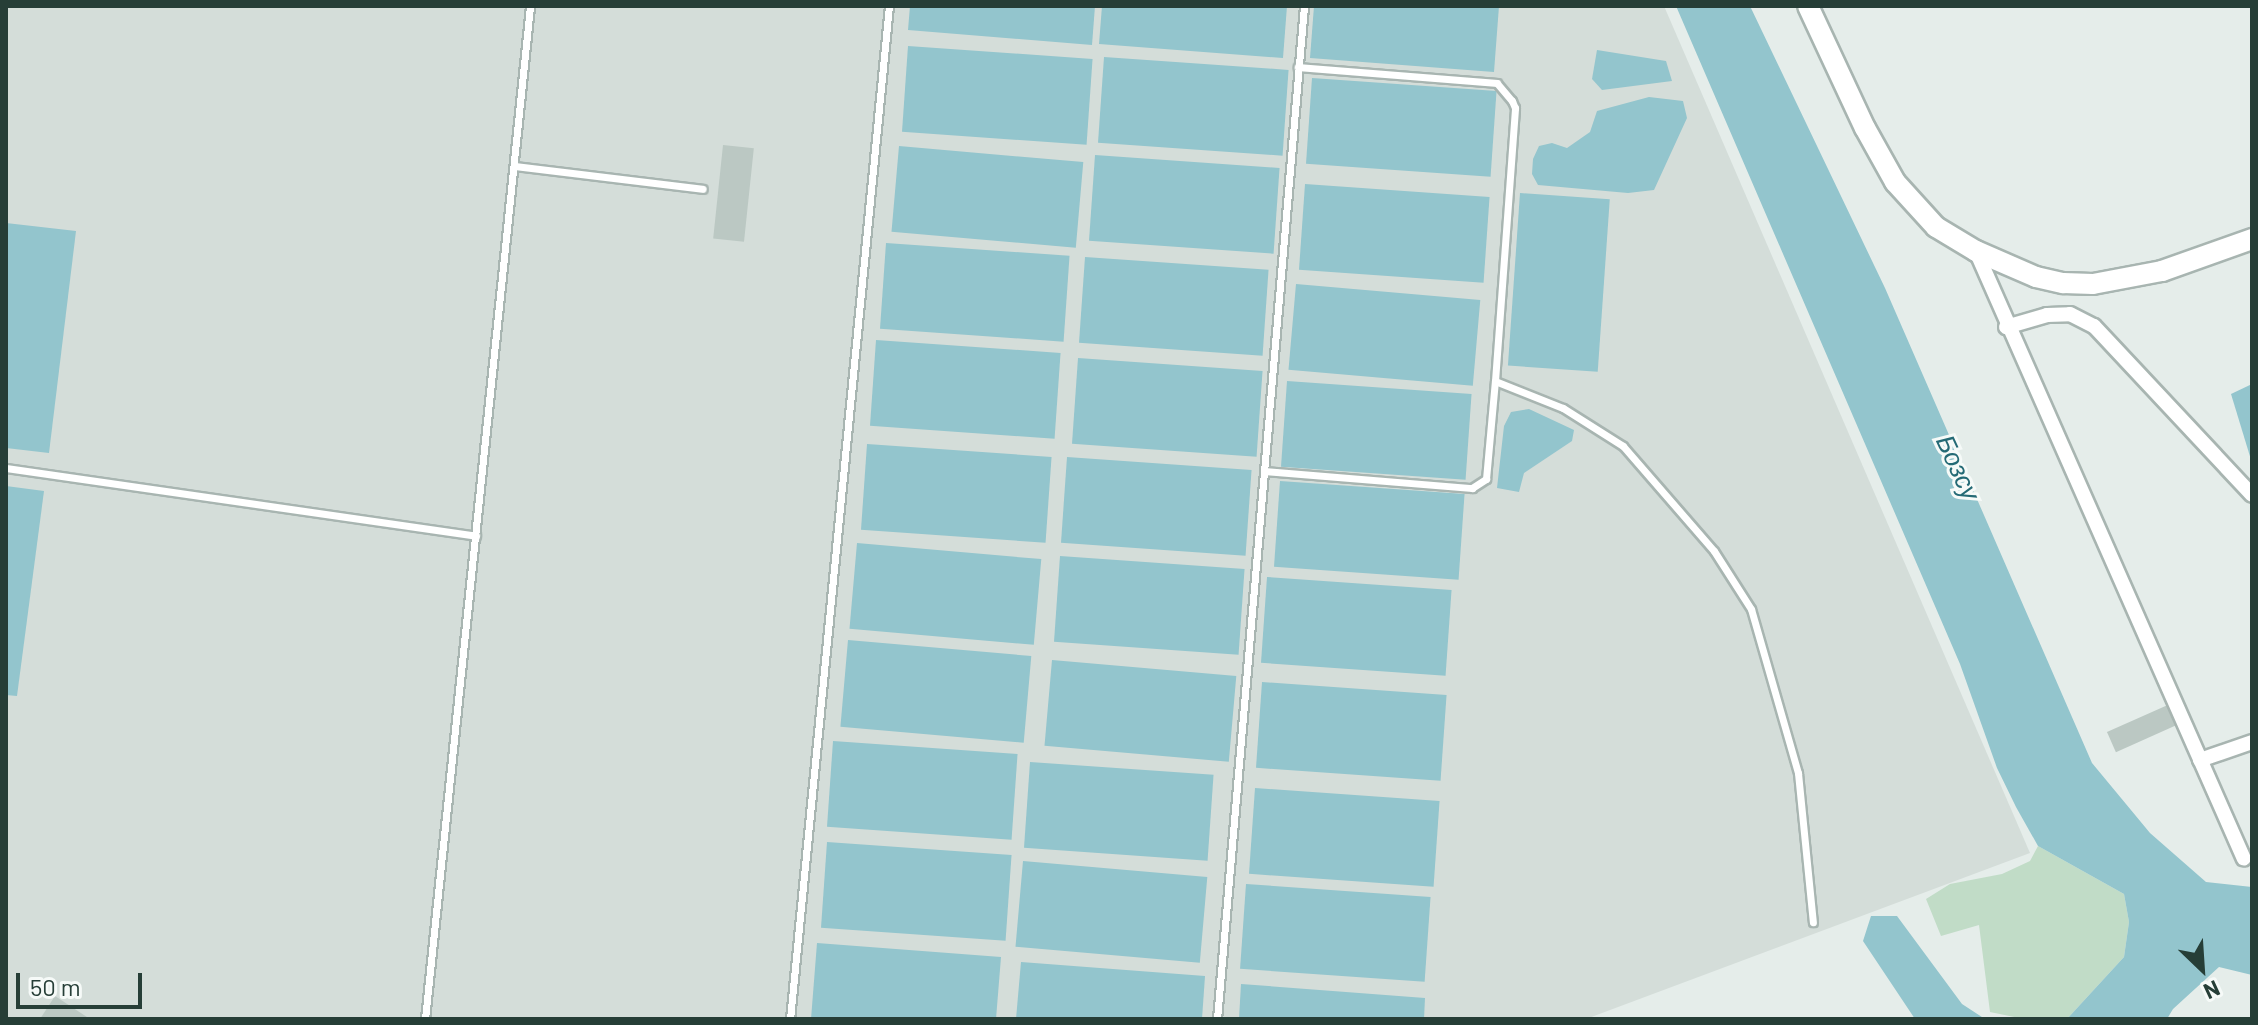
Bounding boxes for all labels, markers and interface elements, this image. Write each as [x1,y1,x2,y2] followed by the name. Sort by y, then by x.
[1930,429,1988,505] water label: Бозсу
[2162,929,2242,1009] north arrow
[20,957,146,1007] scale bar
[30,972,81,1001] text: 50 m
[2200,976,2224,1006] text: N

